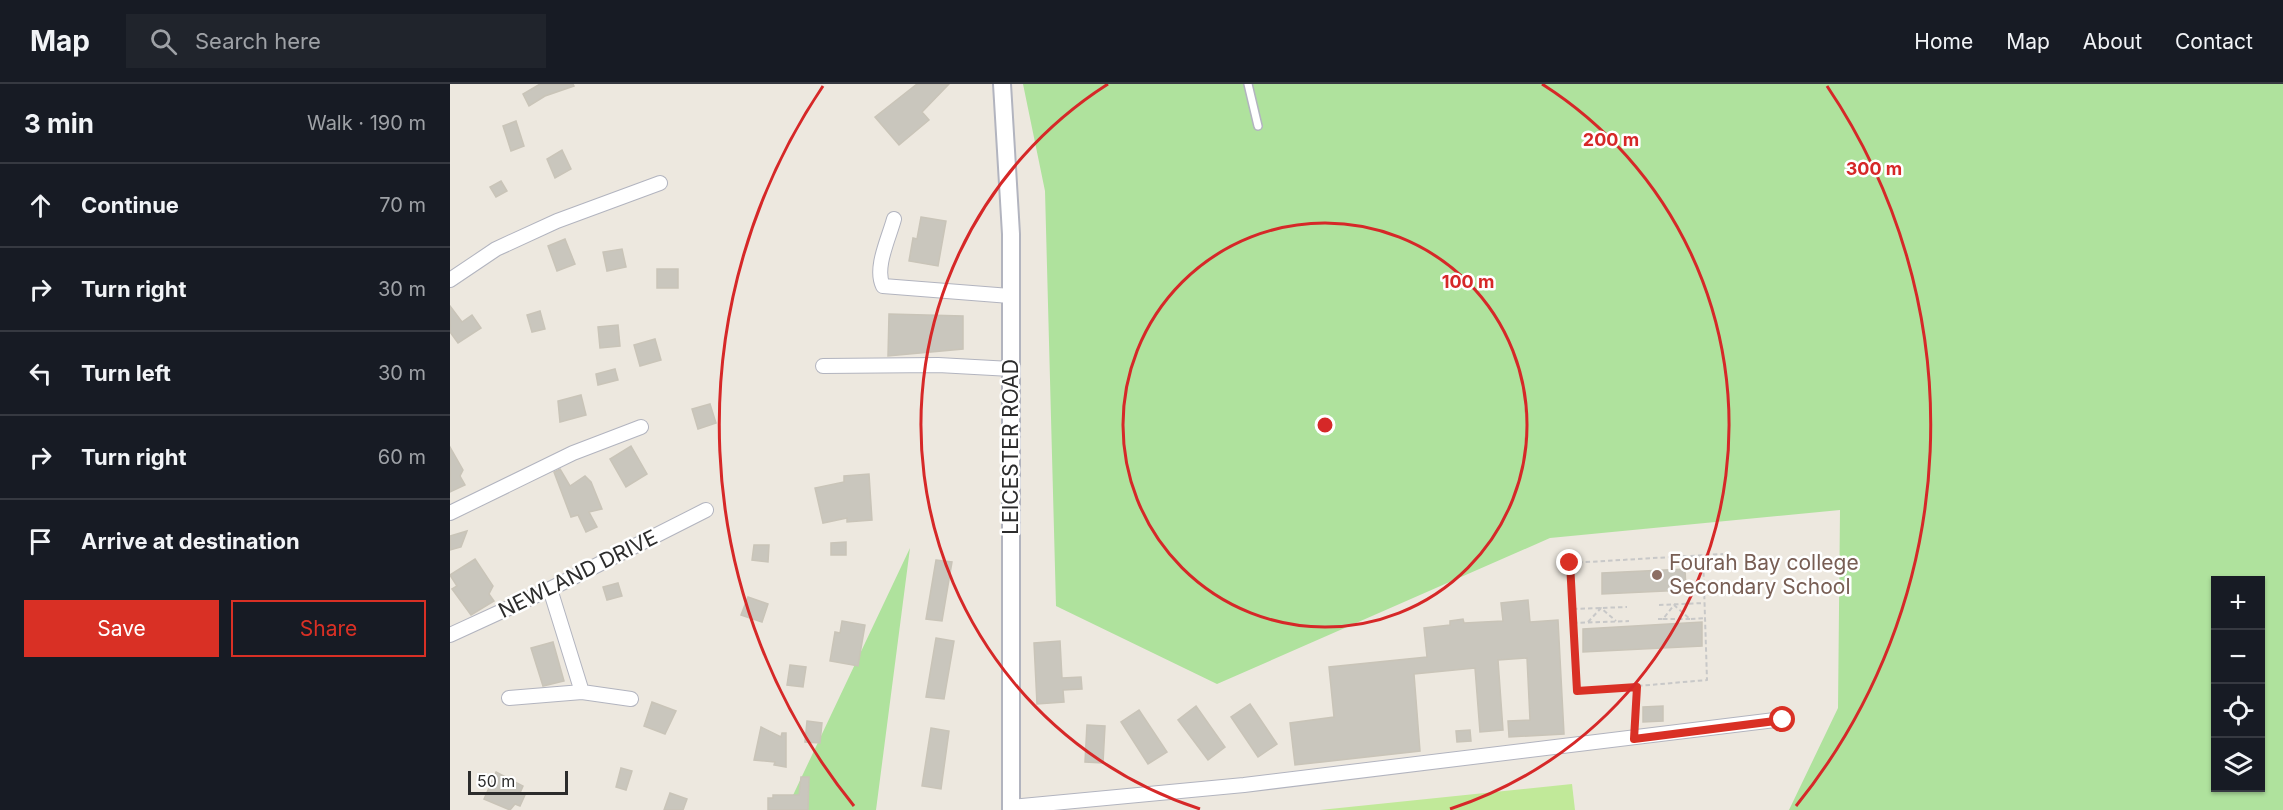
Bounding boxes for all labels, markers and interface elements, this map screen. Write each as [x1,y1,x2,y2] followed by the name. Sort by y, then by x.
[126,14,546,68] search box
[30,24,90,58] text: Map
[147,25,180,58] icon: search
[195,28,321,54] text: Search here
[1914,29,1973,54] text: Home
[2006,29,2050,54] text: Map
[2083,29,2142,54] text: About
[2175,29,2253,54] text: Contact
[24,108,94,139] text: 3 min
[307,111,426,135] text: Walk · 190 m
[1583,129,1639,150] text: 200 m
[1846,158,1902,179] text: 300 m
[24,189,57,222] icon: ahead
[81,192,179,218] text: Continue
[379,193,426,217] text: 70 m
[1442,271,1494,292] text: 100 m
[24,273,57,306] icon: right
[81,276,187,302] text: Turn right
[378,277,426,301] text: 30 m
[24,357,57,390] icon: left
[998,359,1023,535] street label: LEICESTER ROAD
[81,360,171,386] text: Turn left
[378,361,426,385] text: 30 m
[1315,415,1335,435] centre of rings
[24,441,57,474] icon: right
[81,444,187,470] text: Turn right
[378,445,426,469] text: 60 m
[494,524,661,623] street label: NEWLAND DRIVE
[24,525,57,558] icon: arrive
[81,528,300,554] text: Arrive at destination
[1556,549,1582,575] route end
[1669,550,1859,599] place label: Fourah Bay college Secondary School
[1650,568,1664,582] marker: Fourah Bay college Secondary School
[2211,576,2265,792] map controls
[2211,576,2265,630] button: +
[24,600,219,657] button: Save
[231,600,426,657] button: Share
[2211,630,2265,684] button: −
[2211,684,2265,738] button: locate
[1769,706,1795,732] route start
[2211,738,2265,792] button: layers
[468,768,568,796] scale bar
[477,771,515,791] text: 50 m

